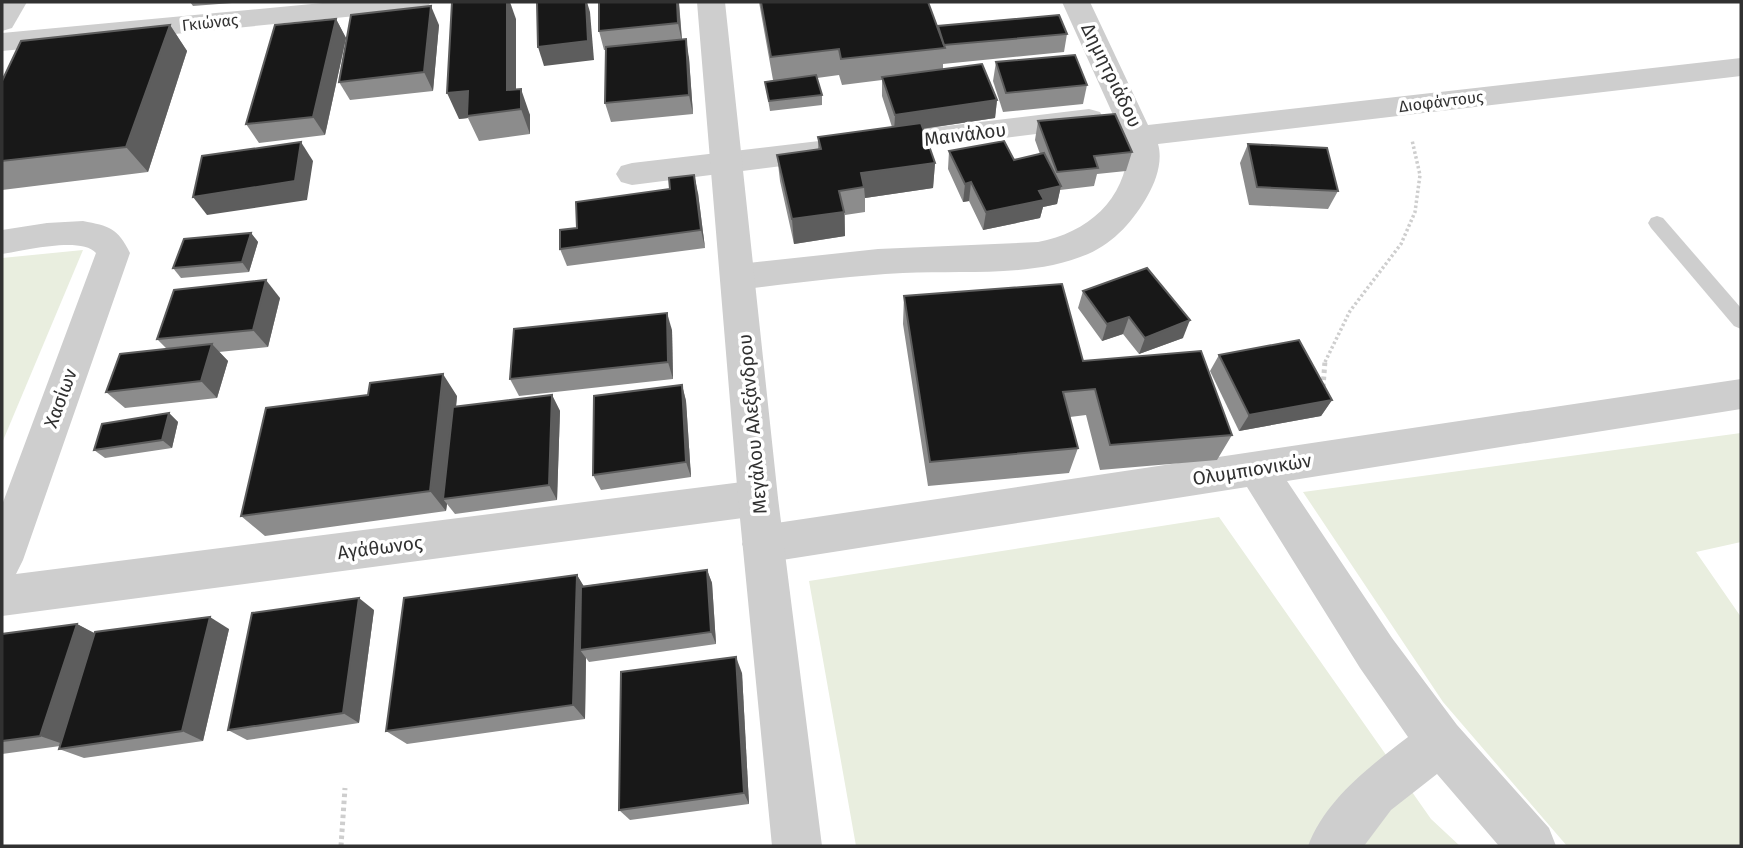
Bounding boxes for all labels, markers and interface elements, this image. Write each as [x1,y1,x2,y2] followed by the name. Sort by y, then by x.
[181,10,240,35] street label: Γκιώνας
[1076,19,1147,131] street label: Δημητριάδου
[1398,87,1485,116] street label: Διοφάντους
[923,118,1007,151] street label: Μαινάλου
[733,333,772,515] street label: Μεγάλου Αλεξάνδρου
[39,365,82,431] street label: Χασίων
[1191,449,1313,490] street label: Ολυμπιονικών
[336,531,424,564] street label: Αγάθωνος

